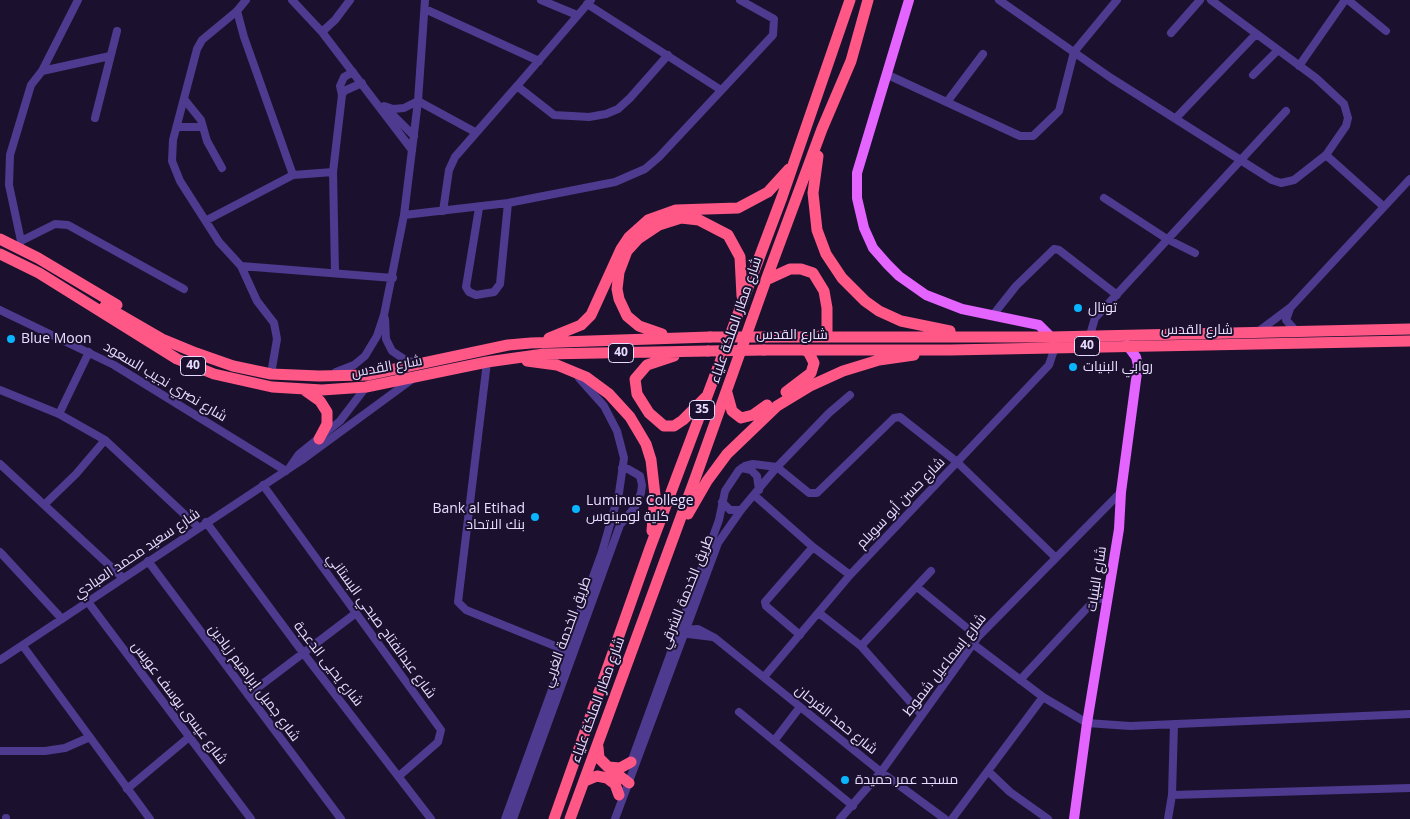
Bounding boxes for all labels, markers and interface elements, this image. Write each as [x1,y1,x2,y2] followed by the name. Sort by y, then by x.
[707,255,765,385] street label: شارع مطار الملكة علياء
[1088,300,1117,316] place label: توتال
[1072,302,1084,314] marker: توتال
[1161,322,1233,338] street label: شارع القدس
[756,327,828,343] street label: شارع القدس
[21,331,92,347] place label: Blue Moon
[5,333,17,345] marker: Blue Moon
[1074,336,1100,356] road number: 40
[100,338,230,426] street label: شارع نصري نجيب السعود
[608,343,634,362] road number: 40
[350,352,424,382] street label: شارع القدس
[180,356,206,376] road number: 40
[1083,359,1153,375] place label: روابي البنيات
[1067,361,1079,373] marker: روابي البنيات
[690,400,714,420] road number: 35
[853,454,949,552] street label: شارع حسن أبو سويلم
[586,493,694,526] place label: Luminus College كلية لومينوس
[432,501,525,534] place label: Bank al Etihad بنك الاتحاد
[570,503,582,515] marker: Luminus College كلية لومينوس
[71,505,203,603] street label: شارع سعيد محمد العبادي
[529,511,541,523] marker: Bank al Etihad بنك الاتحاد
[656,532,718,652] street label: طريق الخدمة الشرقي
[1084,545,1110,613] street label: شارع البنيات
[323,550,439,702] street label: شارع عبدالفتاح صبحي البستاني
[539,574,595,690] street label: طريق الخدمة الغربي
[900,610,990,720] street label: شارع إسماعيل شموط
[290,618,366,710] street label: شارع يحيى الدعجة
[205,621,303,745] street label: شارع جميل إبراهيم زيادين
[567,635,629,765] street label: شارع مطار الملكة علياء
[127,638,231,768] street label: شارع عيسى يوسف عويس
[791,682,881,758] street label: شارع حمد الفرحان
[855,772,958,788] place label: مسجد عمر حميدة
[839,774,851,786] marker: مسجد عمر حميدة

